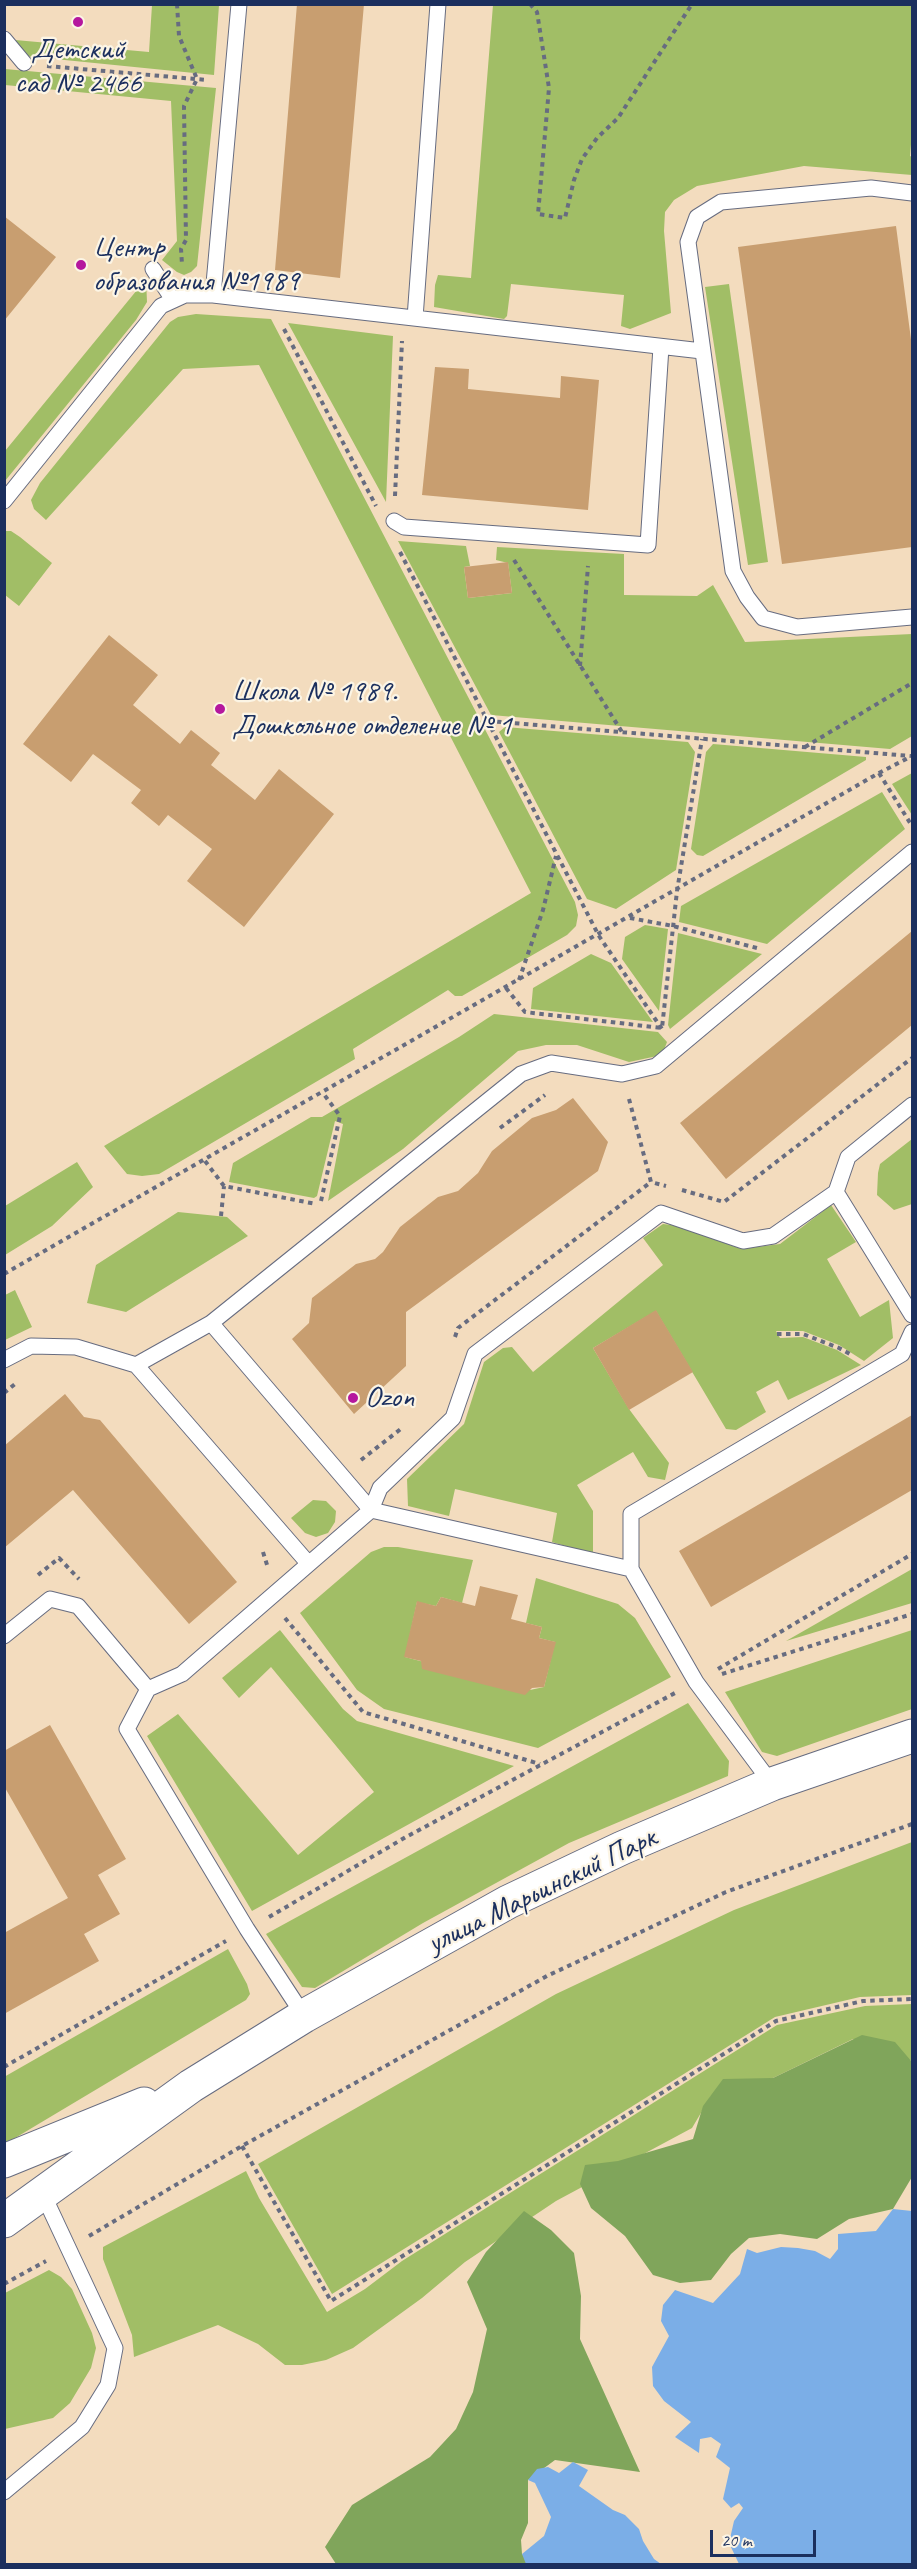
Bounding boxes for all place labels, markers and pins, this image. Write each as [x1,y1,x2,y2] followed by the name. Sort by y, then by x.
[71,15,85,29] marker: Детский сад № 2466
[15,32,141,103] place label: Детский сад № 2466
[93,230,299,300] place label: Центр образования №1989
[74,258,88,272] marker: Центр образования №1989
[232,674,512,744] place label: Школа № 1989. Дошкольное отделение № 1
[213,702,227,716] marker: Школа № 1989. Дошкольное отделение № 1
[365,1380,414,1416] place label: Ozon
[346,1391,360,1405] marker: Ozon

